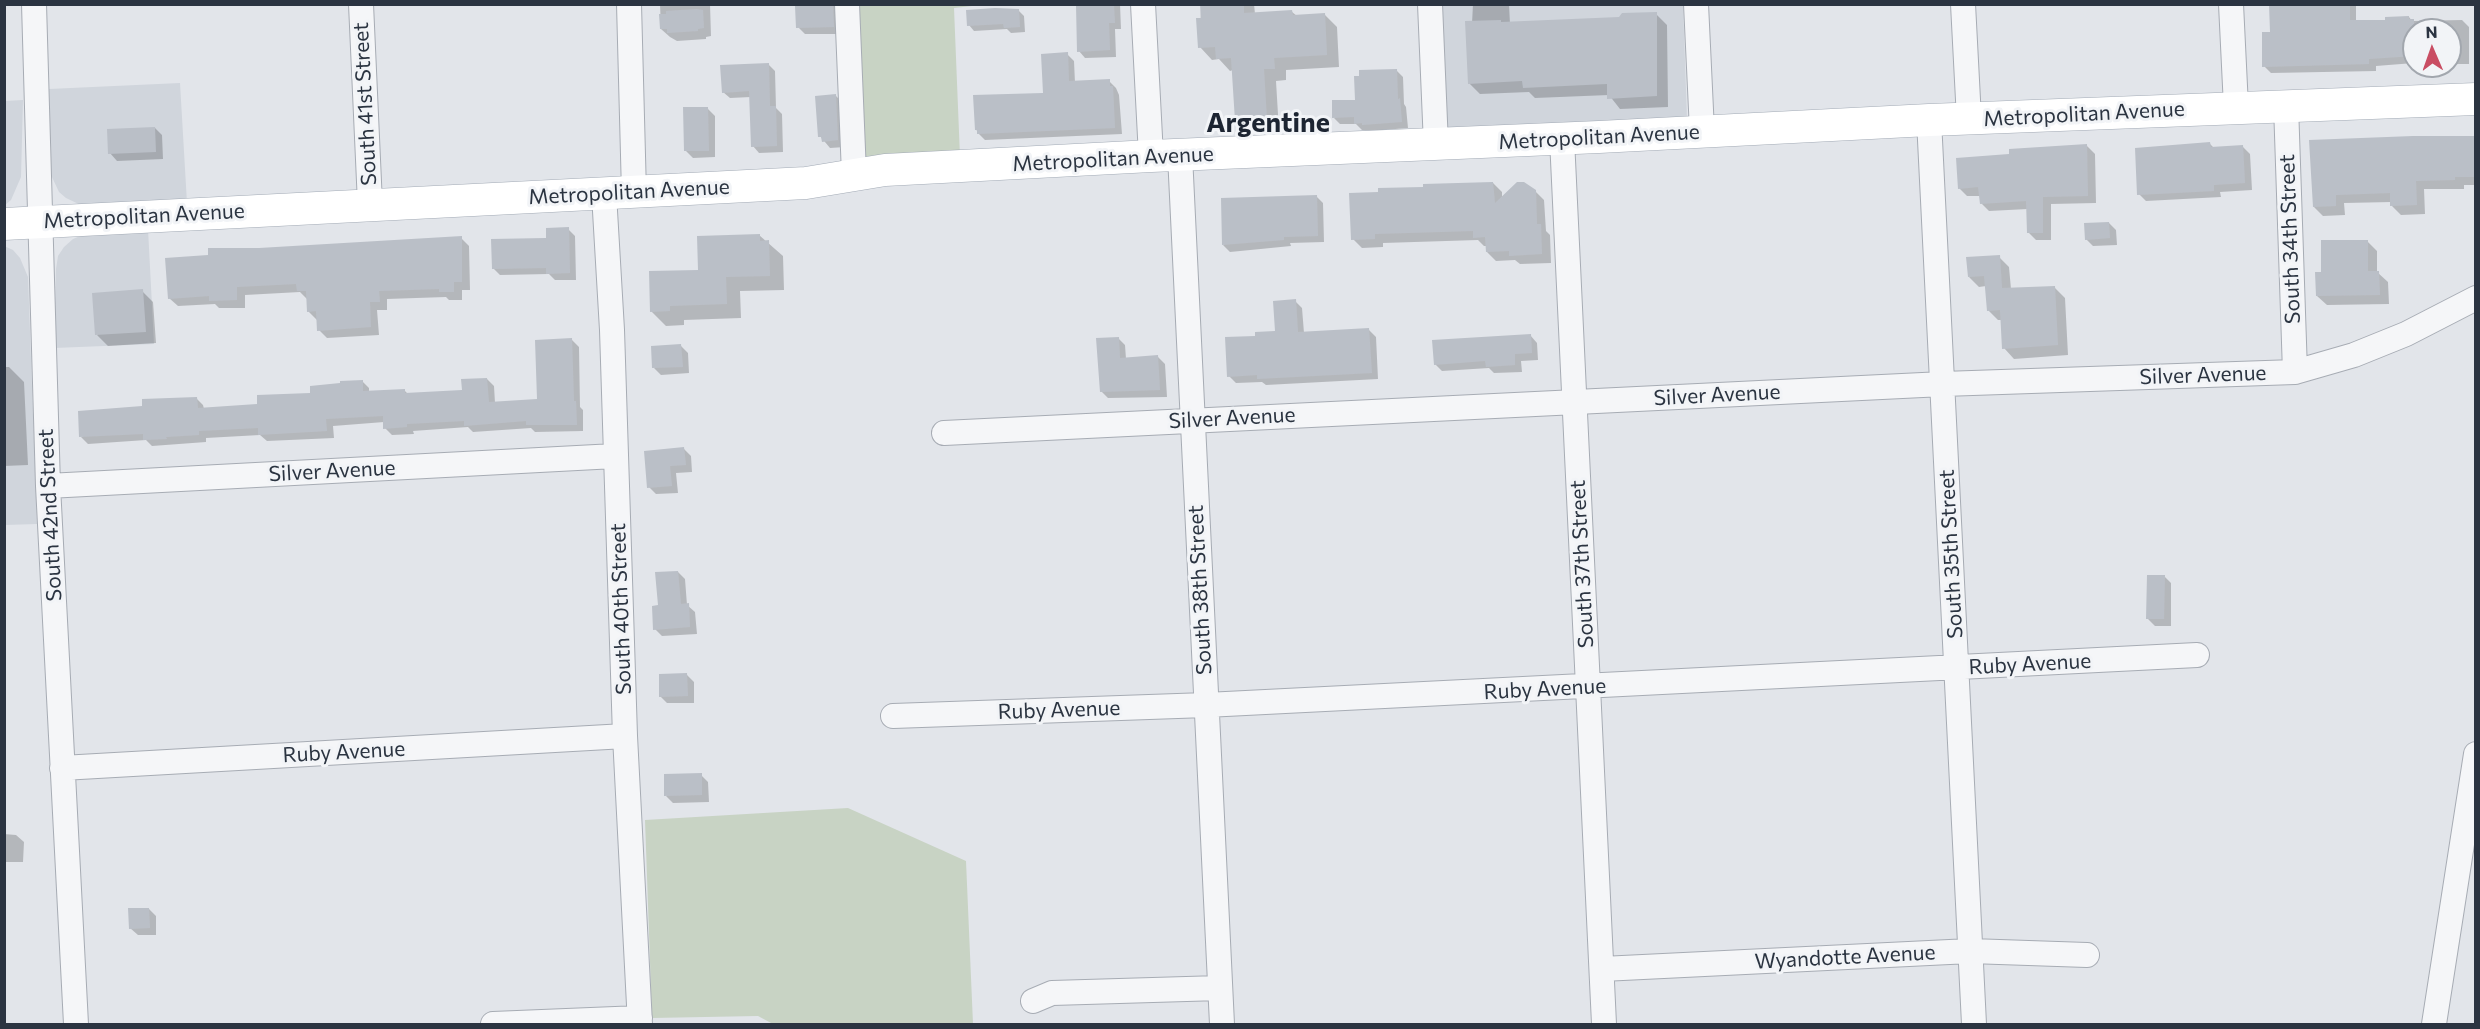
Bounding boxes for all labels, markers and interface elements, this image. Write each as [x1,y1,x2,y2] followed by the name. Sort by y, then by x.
[2402,18,2462,78] north arrow
[348,22,382,186] street label: South 41st Street
[2425,22,2438,41] text: N
[1983,96,2185,132] street label: Metropolitan Avenue
[1206,107,1330,139] district label: Argentine
[1498,119,1700,155] street label: Metropolitan Avenue
[1012,141,1214,177] street label: Metropolitan Avenue
[2274,154,2306,324] street label: South 34th Street
[528,174,730,210] street label: Metropolitan Avenue
[43,198,245,234] street label: Metropolitan Avenue
[2139,360,2267,390] street label: Silver Avenue
[1653,379,1781,411] street label: Silver Avenue
[1168,402,1296,434] street label: Silver Avenue
[33,428,67,602] street label: South 42nd Street
[268,455,396,487] street label: Silver Avenue
[1934,469,1968,639] street label: South 35th Street
[1565,479,1599,649] street label: South 37th Street
[1183,504,1217,676] street label: South 38th Street
[605,523,637,695] street label: South 40th Street
[1968,648,2092,680] street label: Ruby Avenue
[1483,673,1607,705] street label: Ruby Avenue
[997,695,1121,725] street label: Ruby Avenue
[282,736,406,768] street label: Ruby Avenue
[1754,940,1936,974] street label: Wyandotte Avenue

